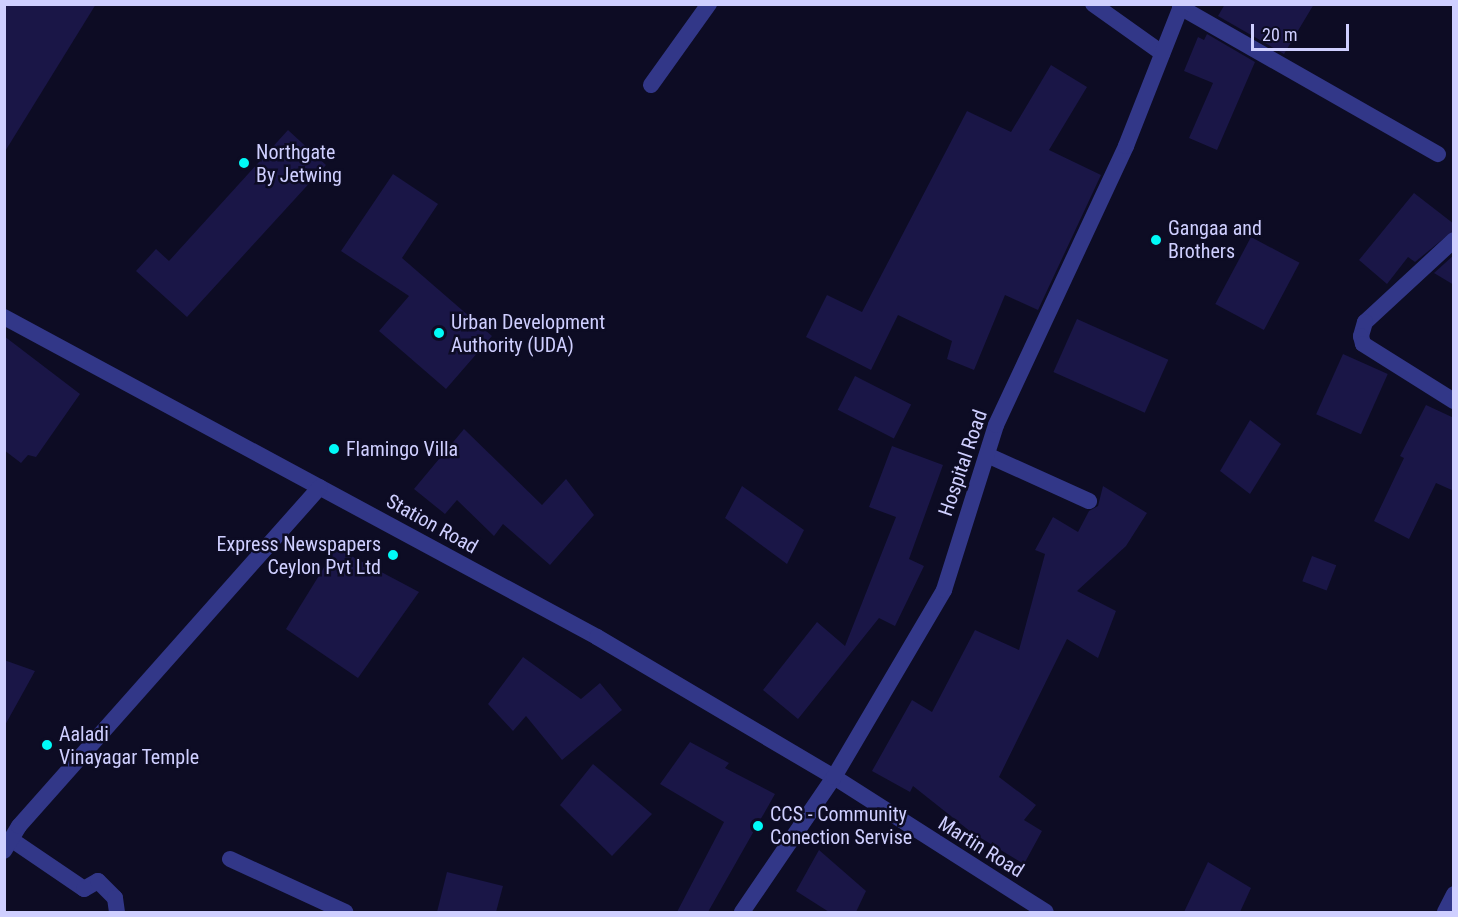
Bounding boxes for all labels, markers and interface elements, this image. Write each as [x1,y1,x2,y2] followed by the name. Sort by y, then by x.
[1254,12,1352,50] scale bar
[1262,24,1297,45] text: 20 m
[256,140,342,187] place label: Northgate By Jetwing
[237,156,251,170] marker: Northgate By Jetwing
[1168,216,1262,263] place label: Gangaa and Brothers
[1149,233,1163,247] marker: Gangaa and Brothers
[451,310,605,357] place label: Urban Development Authority (UDA)
[432,326,446,340] marker: Urban Development Authority (UDA)
[934,407,992,519] street label: Hospital Road
[346,437,458,461] place label: Flamingo Villa
[327,442,341,456] marker: Flamingo Villa
[382,489,482,559] street label: Station Road
[217,532,381,579] place label: Express Newspapers Ceylon Pvt Ltd
[386,548,400,562] marker: Express Newspapers Ceylon Pvt Ltd
[59,722,200,769] place label: Aaladi Vinayagar Temple
[40,738,54,752] marker: Aaladi Vinayagar Temple
[770,802,912,849] place label: CCS - Community Conection Servise
[934,811,1028,883] street label: Martin Road
[751,819,765,833] marker: CCS - Community Conection Servise

